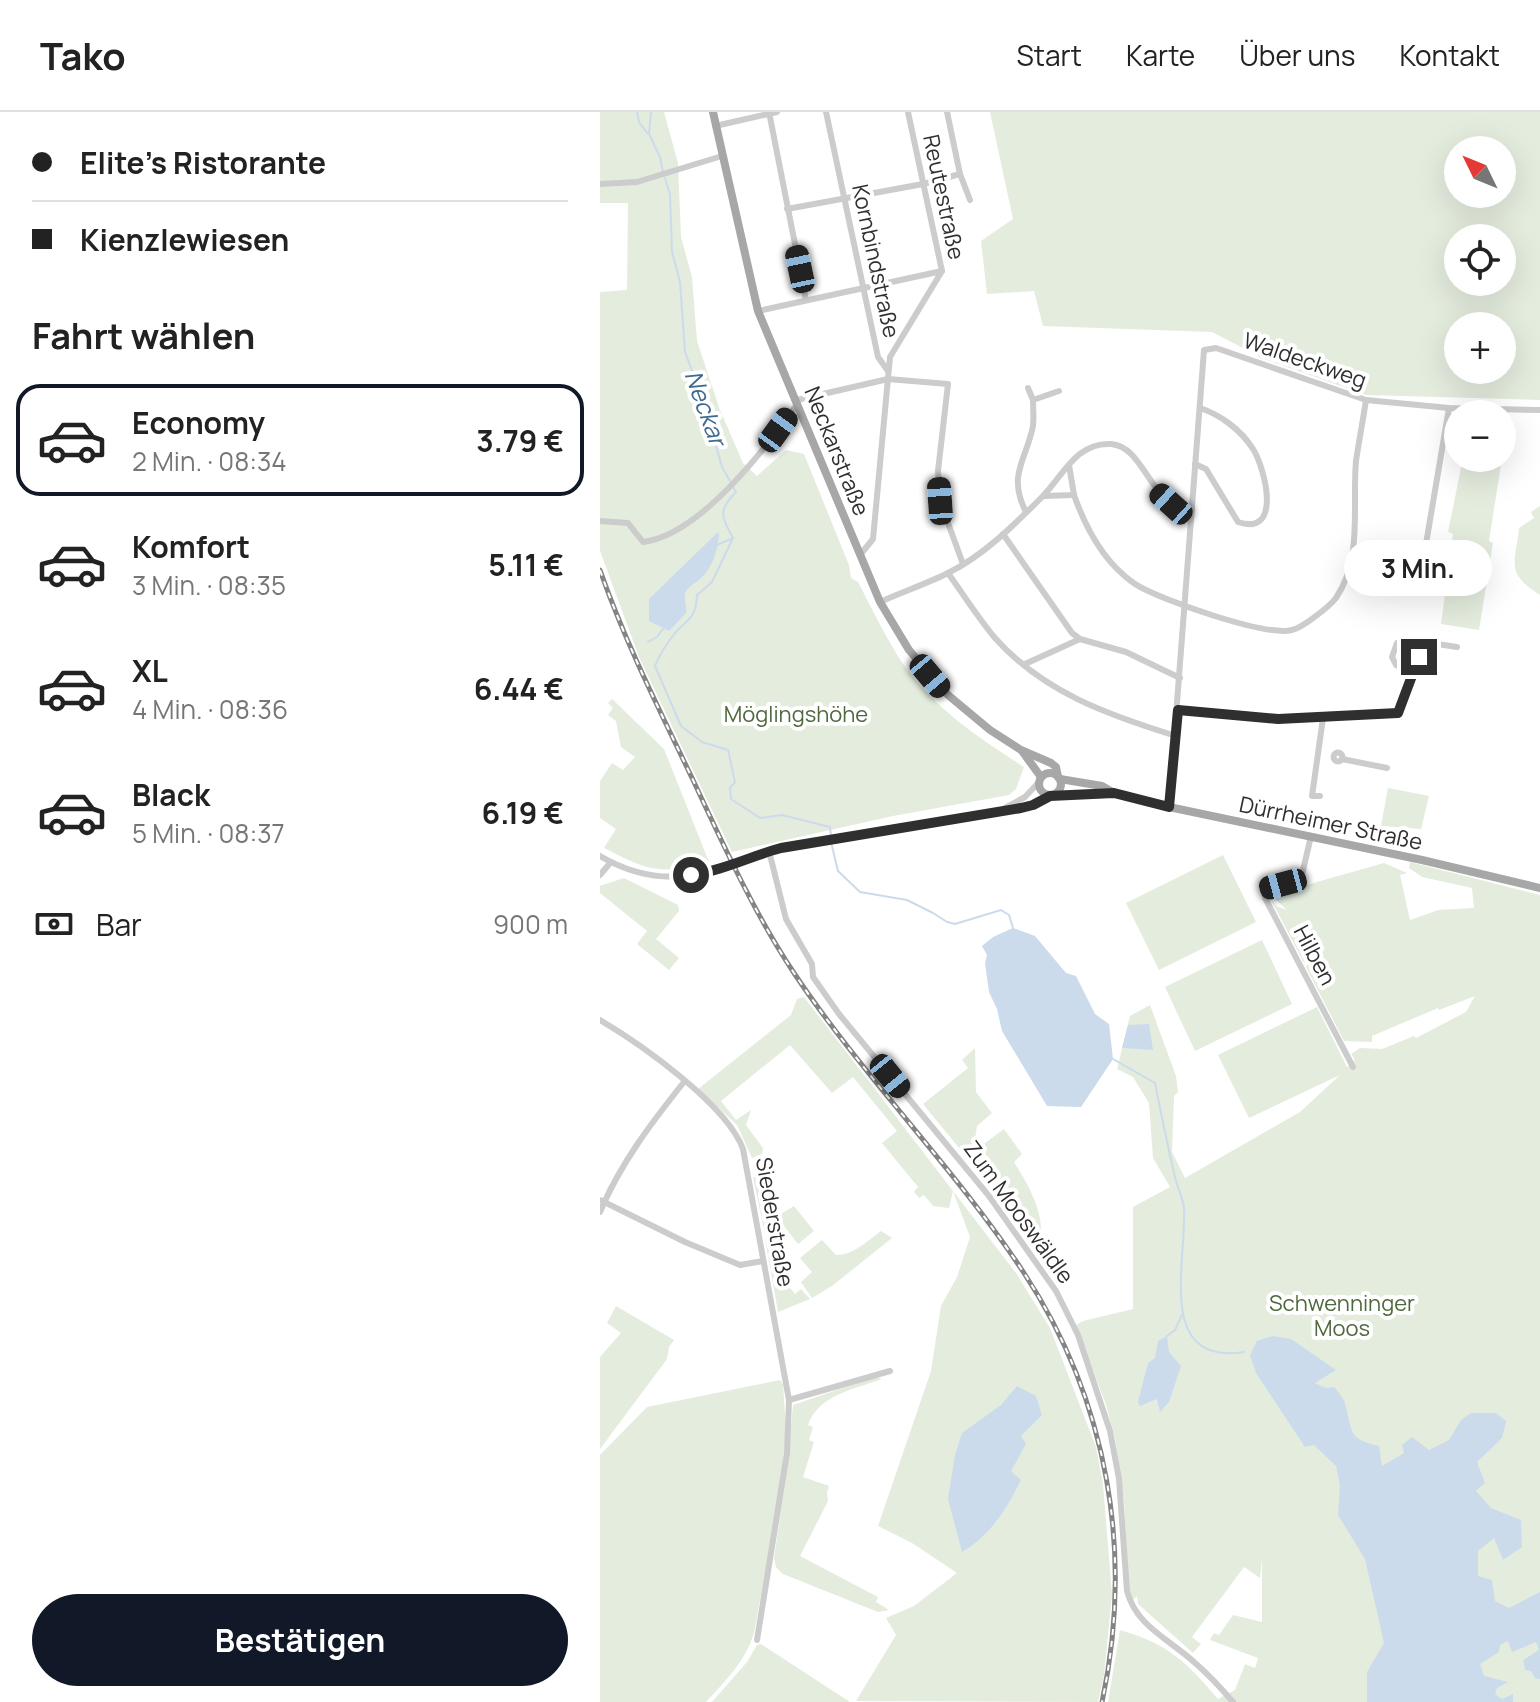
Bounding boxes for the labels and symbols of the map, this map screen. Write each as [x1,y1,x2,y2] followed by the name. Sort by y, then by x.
[916,132,972,262] street label: Reutestraße
[1444,136,1516,208] north arrow
[845,181,907,341] street label: Kornbindstraße
[783,243,817,295] car
[1239,325,1371,395] street label: Waldeckweg
[678,365,736,453] water label: Neckar
[797,382,877,520] street label: Neckarstraße
[754,404,802,456] car
[926,476,954,526] car
[1145,479,1197,529] car
[1345,541,1493,597] callout: 3 Min.
[1401,639,1437,675] route end
[905,650,955,702] car
[724,699,868,729] park label: Möglingshöhe
[1237,789,1426,857] street label: Dürrheimer Straße
[673,857,709,893] route start
[1257,866,1309,902] car
[1287,920,1343,990] street label: Hilben
[866,1050,914,1102] car
[957,1135,1081,1290] street label: Zum Mooswäldle
[749,1155,801,1289] street label: Siederstraße
[1269,1288,1415,1343] park label: Schwenninger Moos

